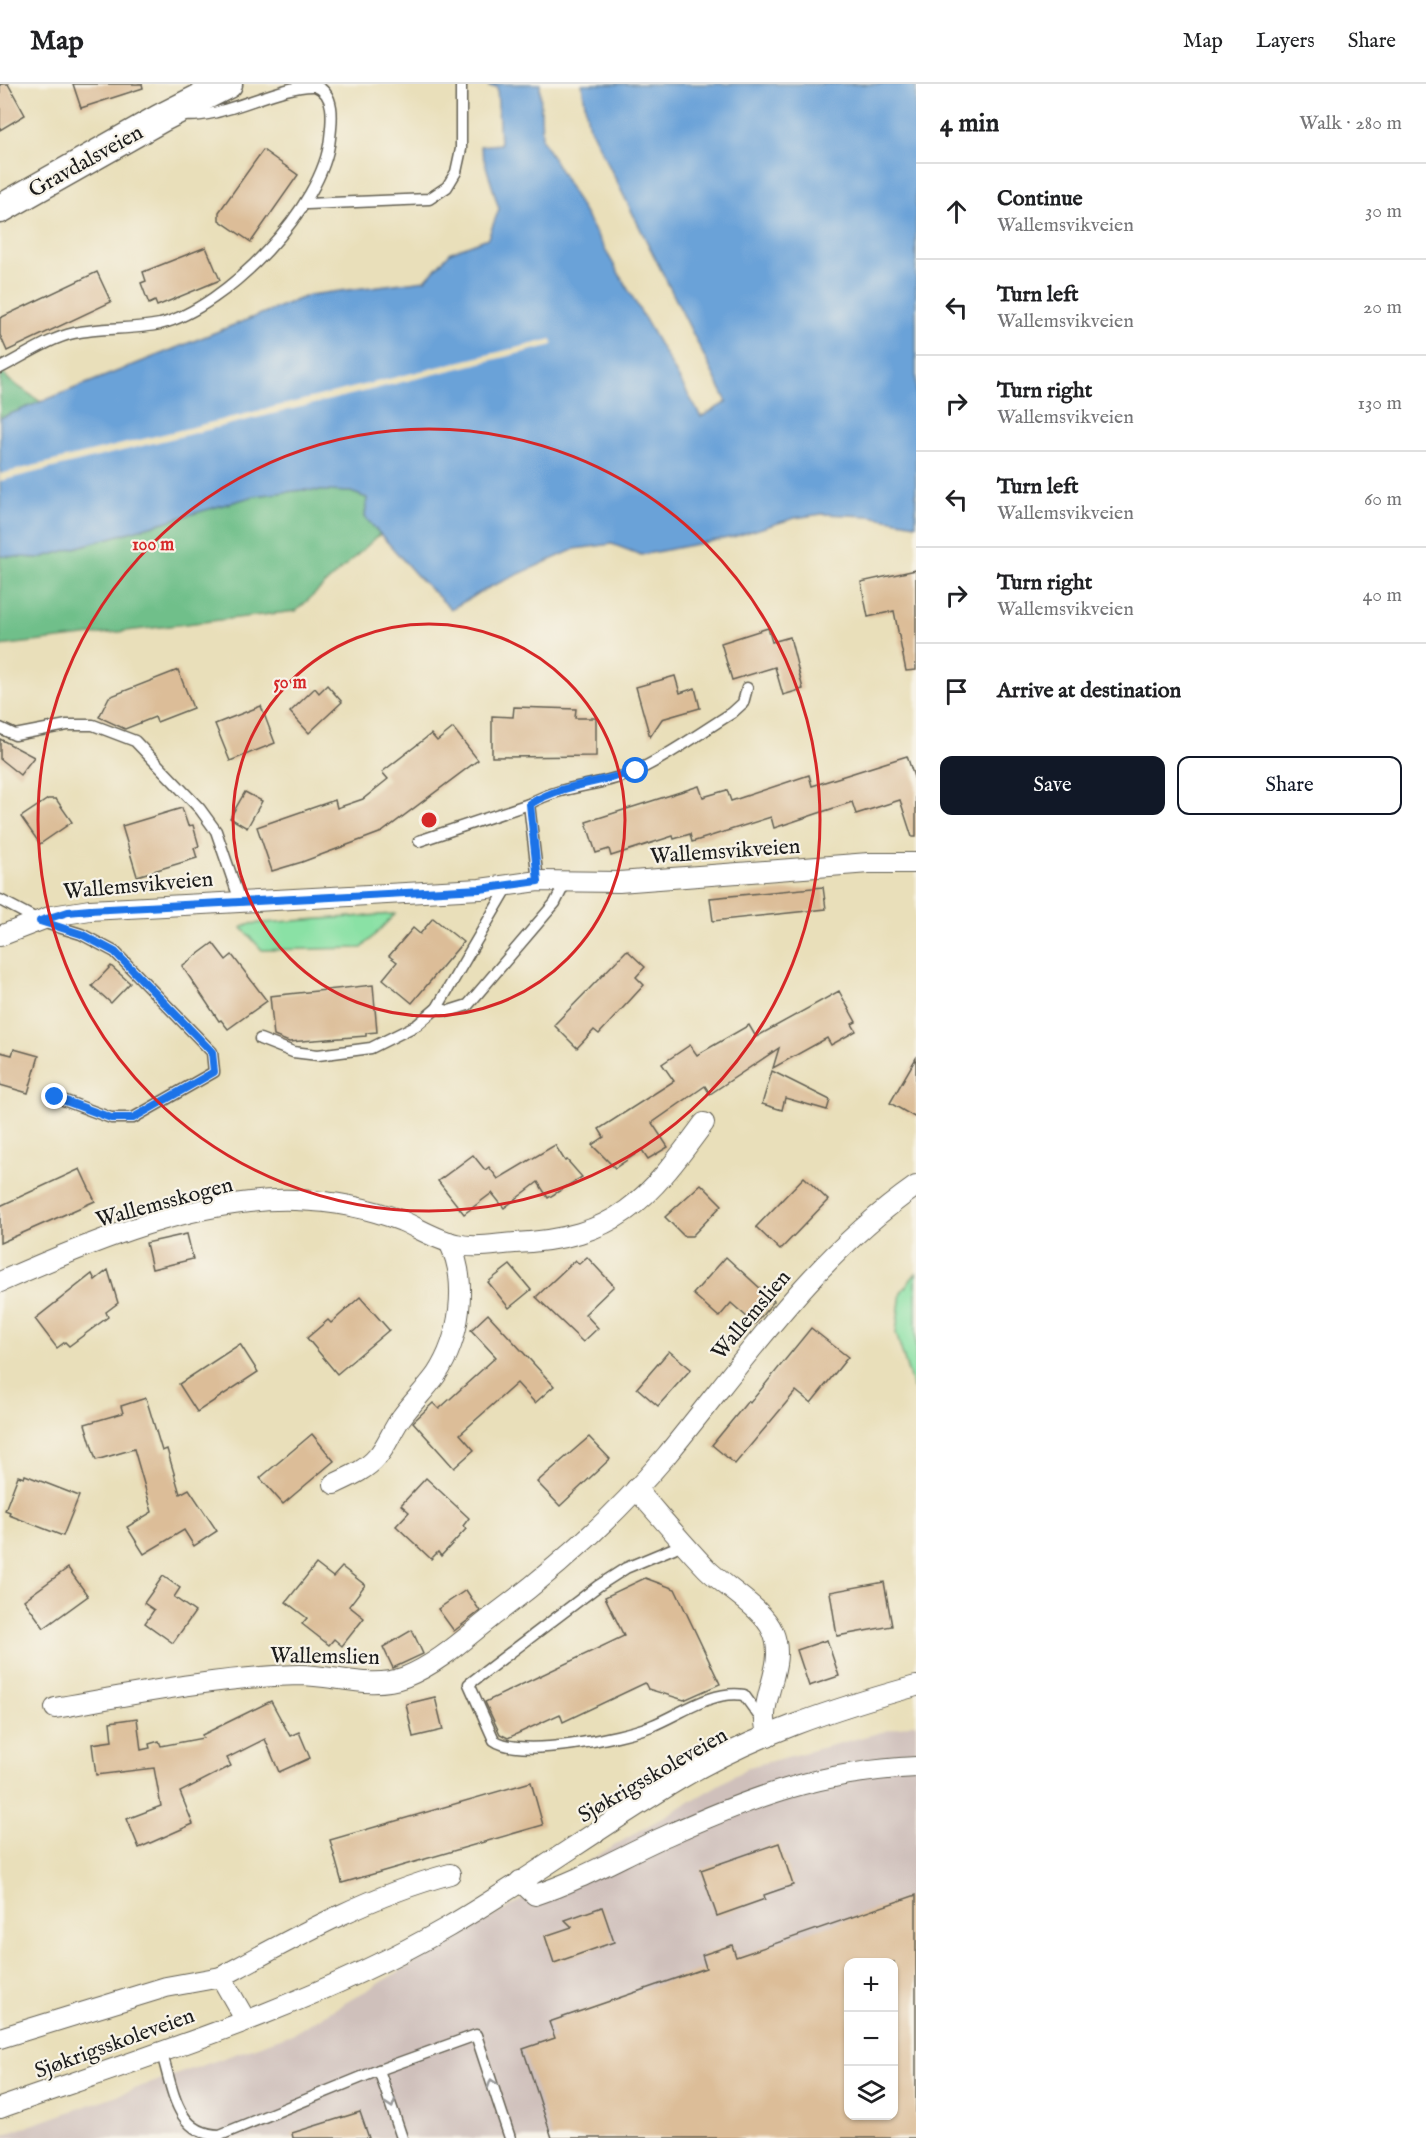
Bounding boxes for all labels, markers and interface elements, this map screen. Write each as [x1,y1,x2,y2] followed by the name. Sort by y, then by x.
[30,24,84,59] text: Map
[1183,28,1223,55] text: Map
[1256,28,1315,55] text: Layers
[1348,28,1396,55] text: Share
[940,107,999,140] text: 4 min
[1299,111,1402,136] text: Walk · 280 m
[24,119,148,205] street label: Gravdalsveien
[997,185,1083,213] text: Continue
[940,195,973,228] icon: ahead
[1365,199,1402,224] text: 30 m
[997,213,1134,238] text: Wallemsvikveien
[997,281,1079,309] text: Turn left
[940,291,973,324] icon: left
[1363,295,1402,320] text: 20 m
[997,309,1134,334] text: Wallemsvikveien
[997,377,1092,405] text: Turn right
[940,387,973,420] icon: right
[1357,391,1402,416] text: 130 m
[997,405,1134,430] text: Wallemsvikveien
[997,473,1079,501] text: Turn left
[940,483,973,516] icon: left
[1364,487,1402,512] text: 60 m
[997,501,1134,526] text: Wallemsvikveien
[132,534,174,557] text: 100 m
[997,569,1092,597] text: Turn right
[940,579,973,612] icon: right
[1363,583,1402,608] text: 40 m
[997,597,1134,622] text: Wallemsvikveien
[273,672,307,695] text: 50 m
[940,675,973,708] icon: arrive
[997,677,1181,705] text: Arrive at destination
[940,756,1165,815] button: Save
[1177,756,1402,815] button: Share
[622,757,648,783] route start
[419,810,439,830] centre of rings
[649,833,802,871] street label: Wallemsvikveien
[62,865,215,907] street label: Wallemsvikveien
[41,1083,67,1109] route end
[93,1171,236,1235] street label: Wallemsskogen
[706,1264,798,1366] street label: Wallemslien
[270,1642,380,1672] street label: Wallemslien
[573,1721,733,1830] street label: Sjøkrigsskoleveien
[844,1958,898,2120] map controls
[844,1958,898,2012] button: +
[31,2002,199,2086] street label: Sjøkrigsskoleveien
[844,2012,898,2066] button: −
[844,2066,898,2120] button: layers
[486,2078,499,2088] one-way arrow
[383,2098,396,2109] one-way arrow

